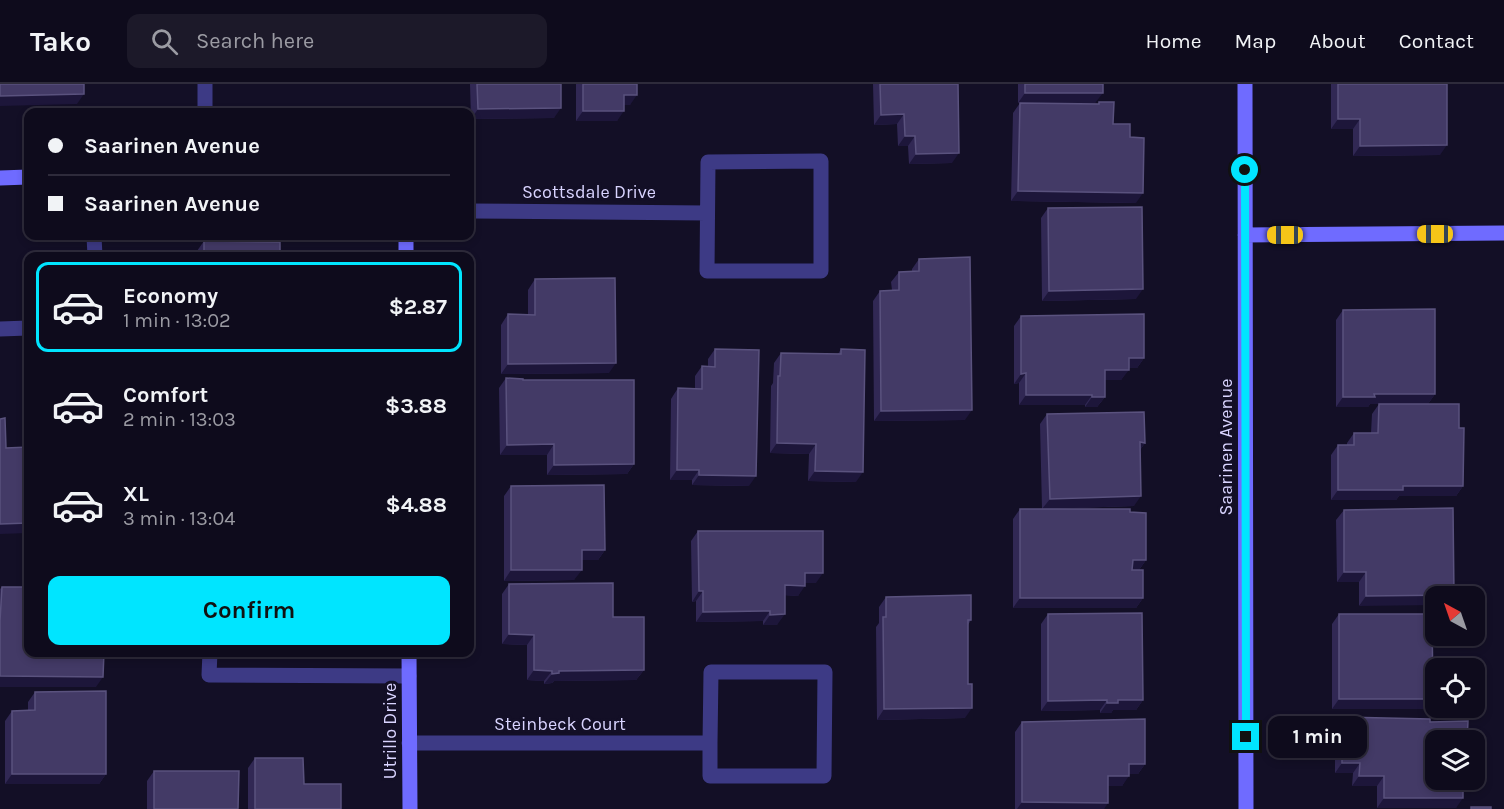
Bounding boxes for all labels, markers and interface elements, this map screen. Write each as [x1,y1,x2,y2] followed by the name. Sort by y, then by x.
[127,14,547,68] search box
[30,25,91,58] text: Tako
[148,25,181,58] icon: search
[196,28,314,54] text: Search here
[1146,29,1202,53] text: Home
[1235,29,1276,53] text: Map
[1309,29,1366,53] text: About
[1399,29,1474,53] text: Contact
[84,133,260,159] text: Saarinen Avenue
[1231,156,1258,183] route start
[522,181,656,203] street label: Scottsdale Drive
[84,191,260,217] text: Saarinen Avenue
[1417,225,1453,243] car
[1267,226,1303,244] car
[51,280,105,334] icon: car
[123,283,218,309] text: Economy
[389,294,447,320] text: $2.87
[123,309,231,332] text: 1 min · 13:02
[1215,378,1237,516] street label: Saarinen Avenue
[51,379,105,433] icon: car
[123,382,208,408] text: Comfort
[385,393,447,419] text: $3.88
[123,408,236,431] text: 2 min · 13:03
[51,478,105,532] icon: car
[123,481,149,507] text: XL
[386,492,447,518] text: $4.88
[123,507,235,530] text: 3 min · 13:04
[48,576,450,645] button: Confirm
[1425,586,1485,646] north arrow
[1425,586,1485,790] map controls
[1425,658,1485,718] button: locate
[379,683,401,779] street label: Utrillo Drive
[494,713,626,735] street label: Steinbeck Court
[1267,716,1366,758] callout: 1 min
[1232,723,1259,750] route end
[1292,725,1343,748] text: 1 min
[1425,730,1485,790] button: layers

